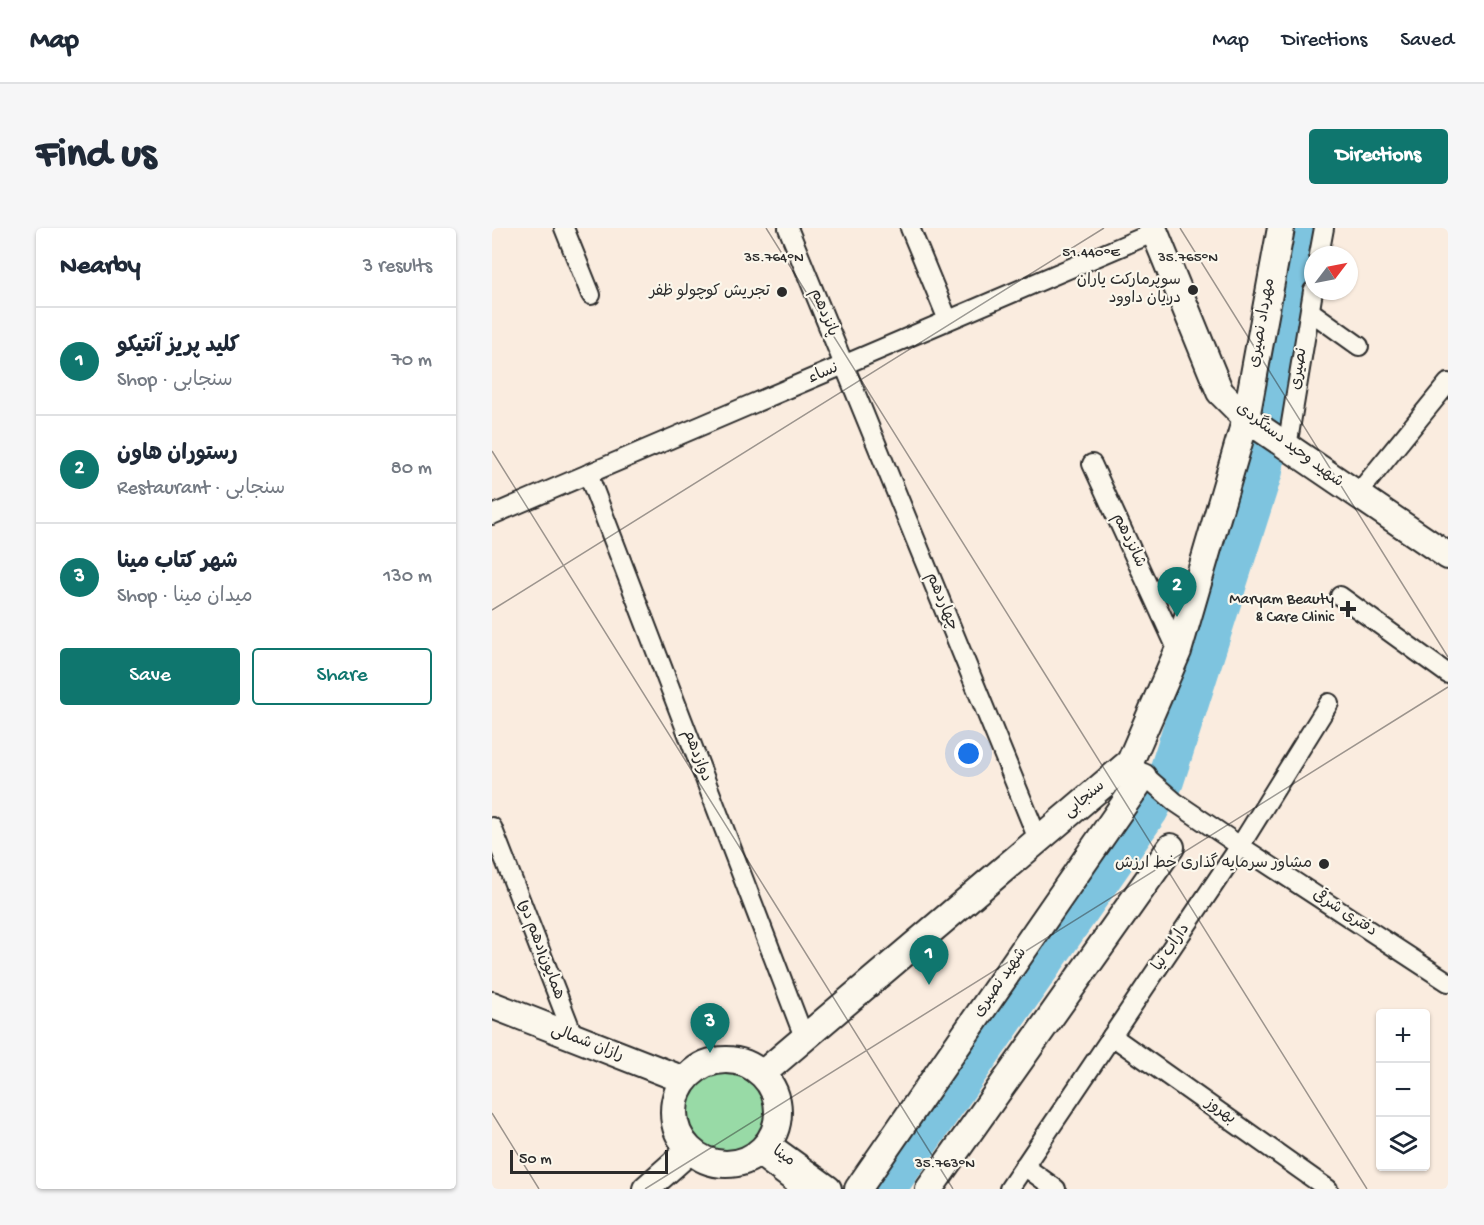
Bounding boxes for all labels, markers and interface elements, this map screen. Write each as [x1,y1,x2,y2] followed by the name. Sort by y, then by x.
[30,25,79,58] text: Map
[1212,29,1249,54] text: Map
[1282,29,1367,54] text: Directions
[1400,29,1454,54] text: Saved
[1309,129,1448,184] button: Directions
[36,132,156,181] text: Find us
[1062,244,1120,262] text: 51.440°E
[1304,246,1358,300] north arrow
[743,249,804,267] text: 35.764°N
[1157,249,1218,267] text: 35.765°N
[60,252,141,283] text: Nearby
[363,256,432,279] text: 3 results
[1077,272,1181,309] place label: سوپرمارکت یاران دریان داوود
[1246,277,1280,369] street label: مهرداد نصیری
[647,283,770,302] place label: تجریش کوچولو ظفر
[1186,283,1200,297] marker: سوپرمارکت یاران دریان داوود
[775,285,789,299] marker: تجریش کوچولو ظفر
[805,286,841,340] street label: پانزدهم
[117,334,240,360] text: کلید پریز آنتیکو
[1287,347,1313,391] street label: نصیری
[75,350,84,373] text: 1
[391,350,432,373] text: 70 m
[806,359,842,389] street label: نساء
[117,370,233,393] text: Shop · سنجابی
[1231,397,1348,493] street label: شهید وحید دستگردی
[117,442,238,468] text: رستوران هاون
[75,458,84,481] text: 2
[391,458,432,481] text: 80 m
[117,478,285,501] text: Restaurant · سنجابی
[1107,511,1149,571] street label: شانزدهم
[117,550,238,576] text: شهر کتاب مینا
[74,566,85,589] text: 3
[383,566,432,589] text: 130 m
[1158,568,1196,617] pin: 2
[921,570,961,634] street label: چهاردهم
[117,586,253,609] text: Shop · میدان مینا
[1229,591,1335,628] place label: Maryam Beauty & Care Clinic
[1339,600,1357,618] marker: Maryam Beauty & Care Clinic
[60,648,240,705] button: Save
[252,648,432,705] button: Share
[677,727,715,785] street label: دوازدهم
[954,739,983,768] your location
[1061,777,1109,823] street label: سنجابی
[1115,852,1312,874] place label: مشاور سرمایه‌ گذاری خط ارزش
[1317,857,1331,871] marker: مشاور سرمایه‌ گذاری خط ارزش
[1308,883,1382,942] street label: دفتری شرقی
[512,897,568,1003] street label: همایون(دهم دو)
[1149,921,1195,975] street label: داراب نیا
[910,936,948,985] pin: 1
[970,944,1032,1022] street label: شهید نصیری
[690,1004,730,1053] pin: 3
[1376,1009,1430,1171] map controls
[1376,1009,1430,1063] button: +
[548,1021,626,1067] street label: رازان شمالی
[1376,1063,1430,1117] button: −
[1199,1094,1239,1129] street label: بهروز
[1376,1117,1430,1171] button: layers
[768,1143,798,1171] street label: مینا
[510,1147,668,1174] scale bar
[519,1151,552,1170] text: 50 m
[914,1155,975,1173] text: 35.763°N

